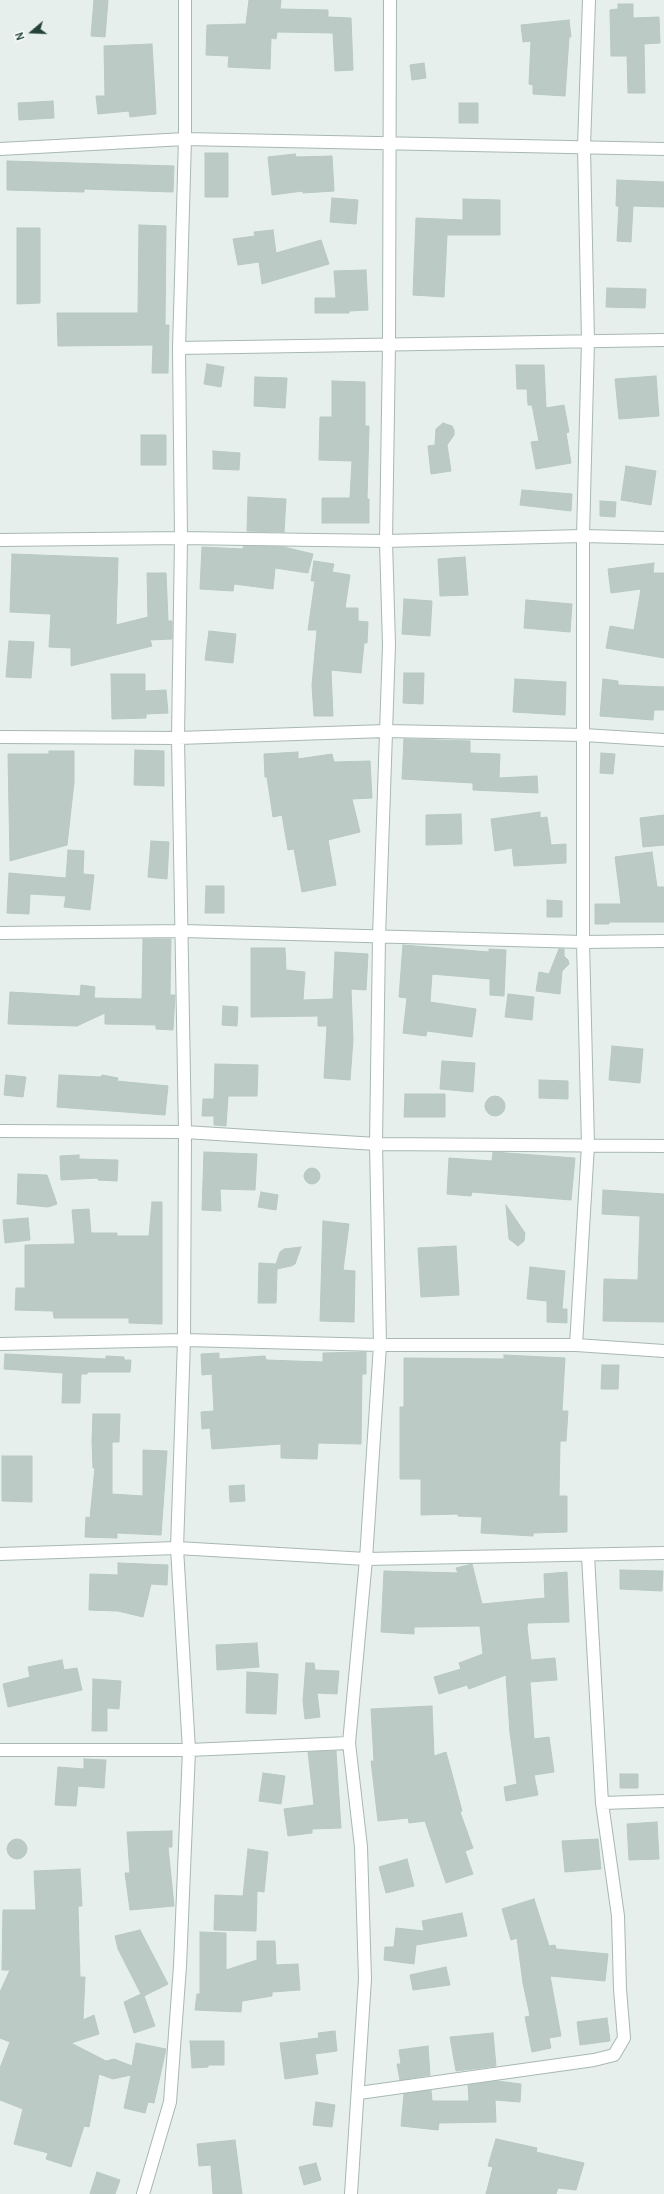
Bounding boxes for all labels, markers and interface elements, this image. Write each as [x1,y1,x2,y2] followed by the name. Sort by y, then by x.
[12,12,52,52] north arrow
[13,30,28,42] text: N

